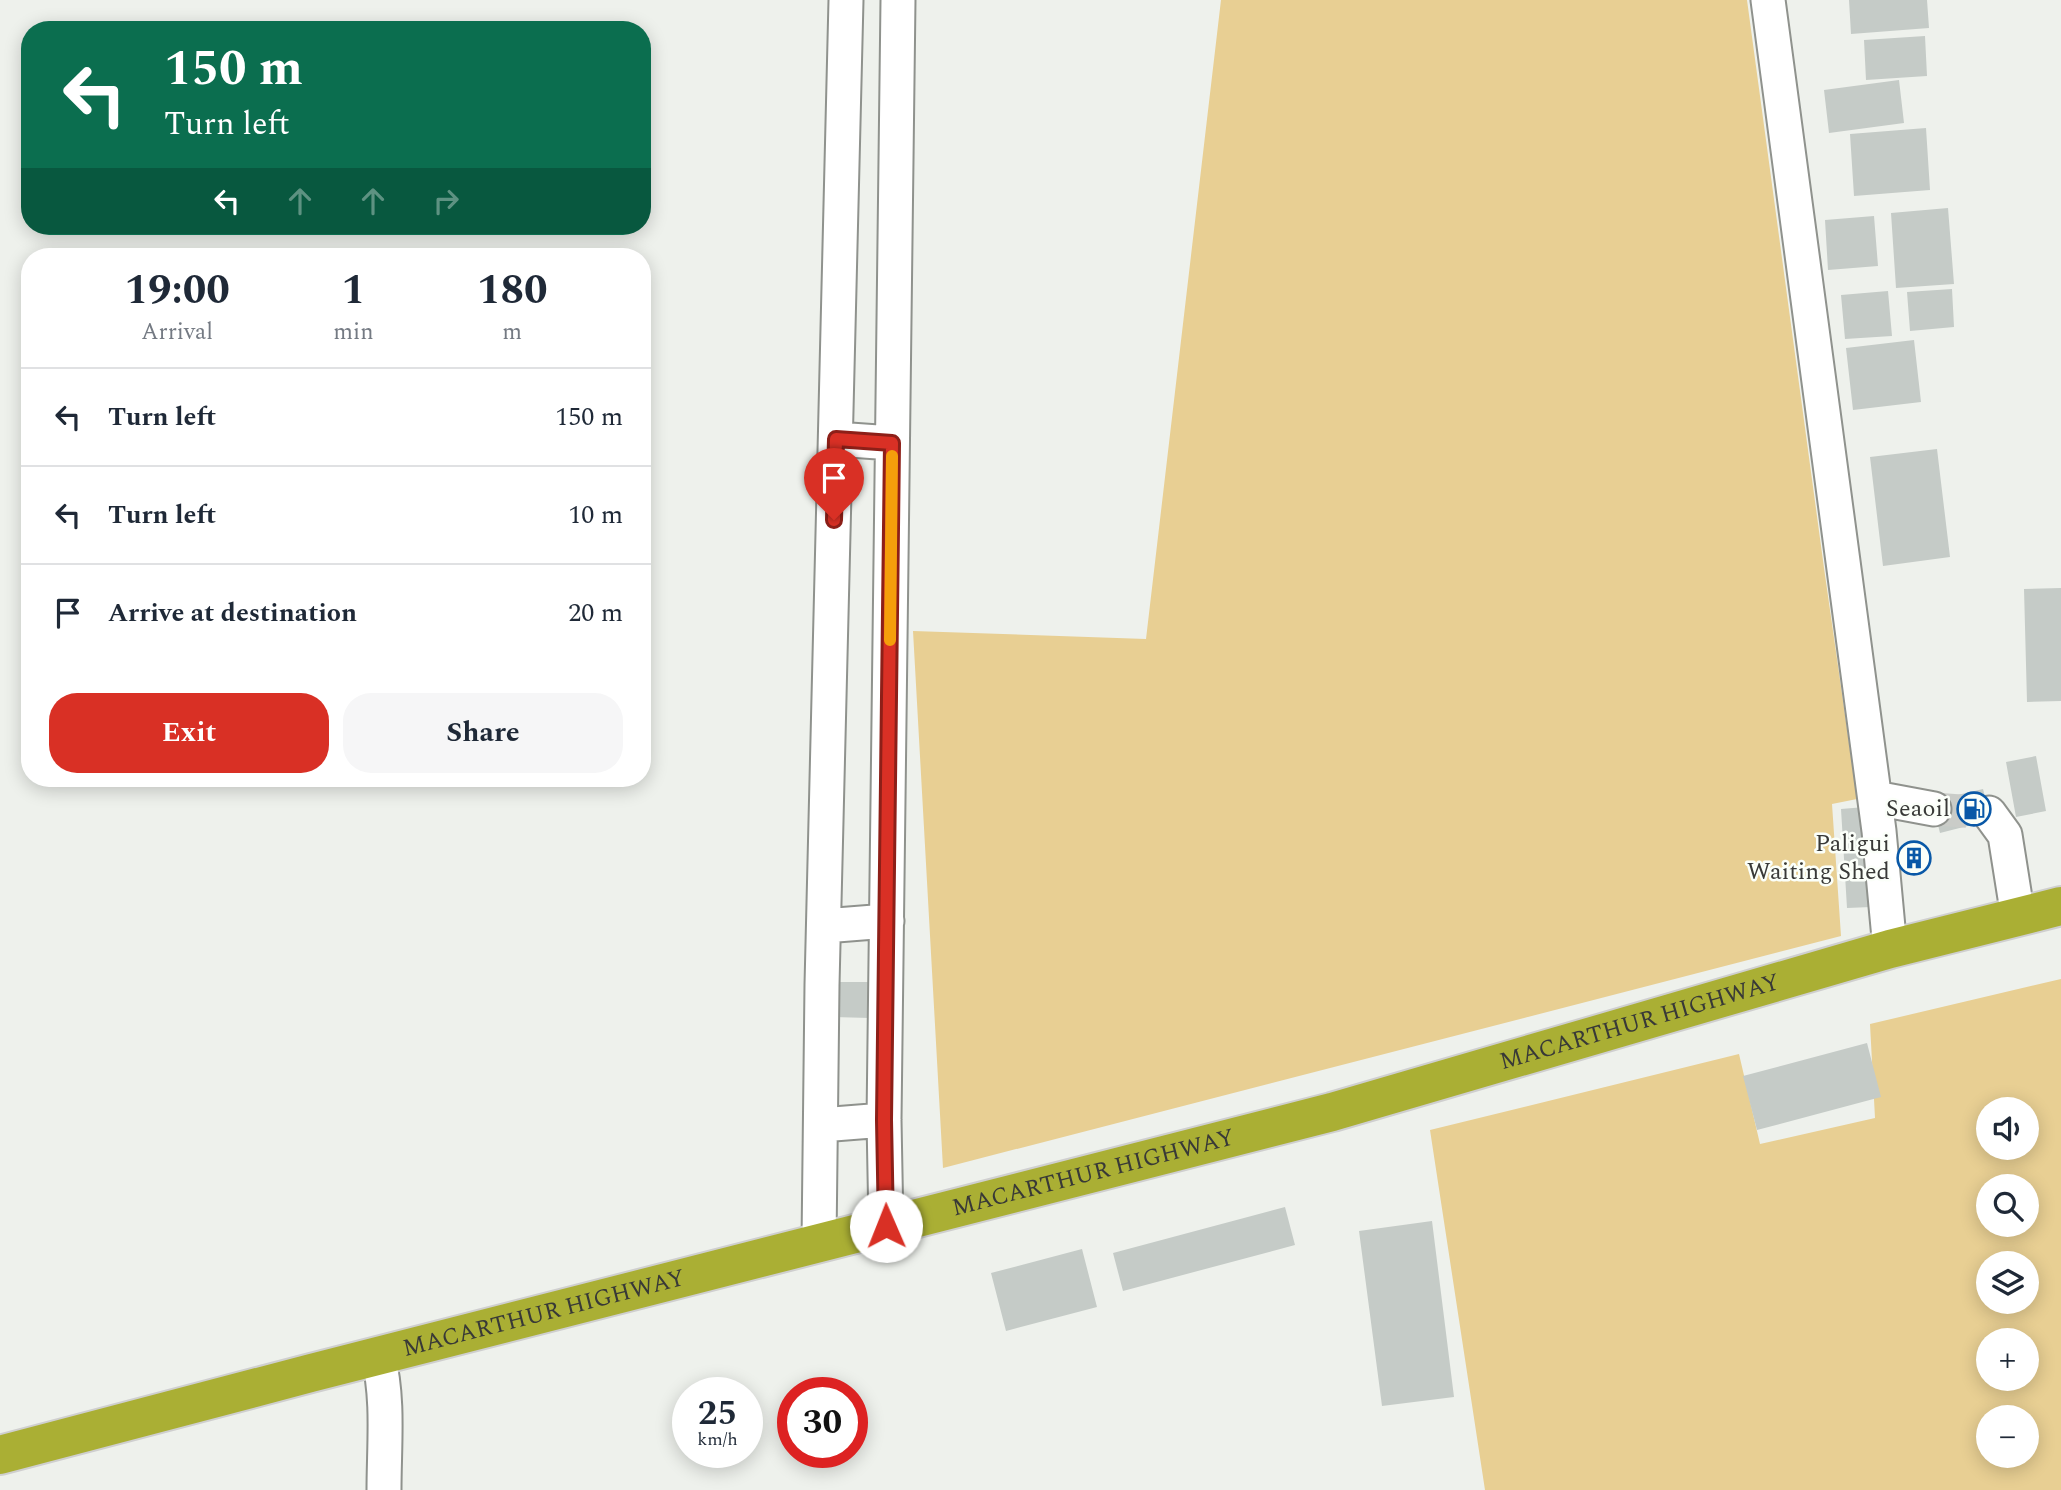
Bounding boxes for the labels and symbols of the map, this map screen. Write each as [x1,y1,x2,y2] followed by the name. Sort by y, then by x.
[804,448,864,520] pin
[1955,790,1993,828] fuel station icon: Seaoil
[1886,791,1950,827] place label: Seaoil
[1747,826,1890,890] place label: Paligui Waiting Shed
[1895,839,1933,877] building icon: Paligui Waiting Shed
[1495,964,1784,1080] street label: MACARTHUR HIGHWAY
[948,1120,1238,1226] street label: MACARTHUR HIGHWAY
[849,1189,923,1263] position arrow
[399,1260,689,1367] street label: MACARTHUR HIGHWAY
[777,1377,868,1468] speed limit sign: 30

